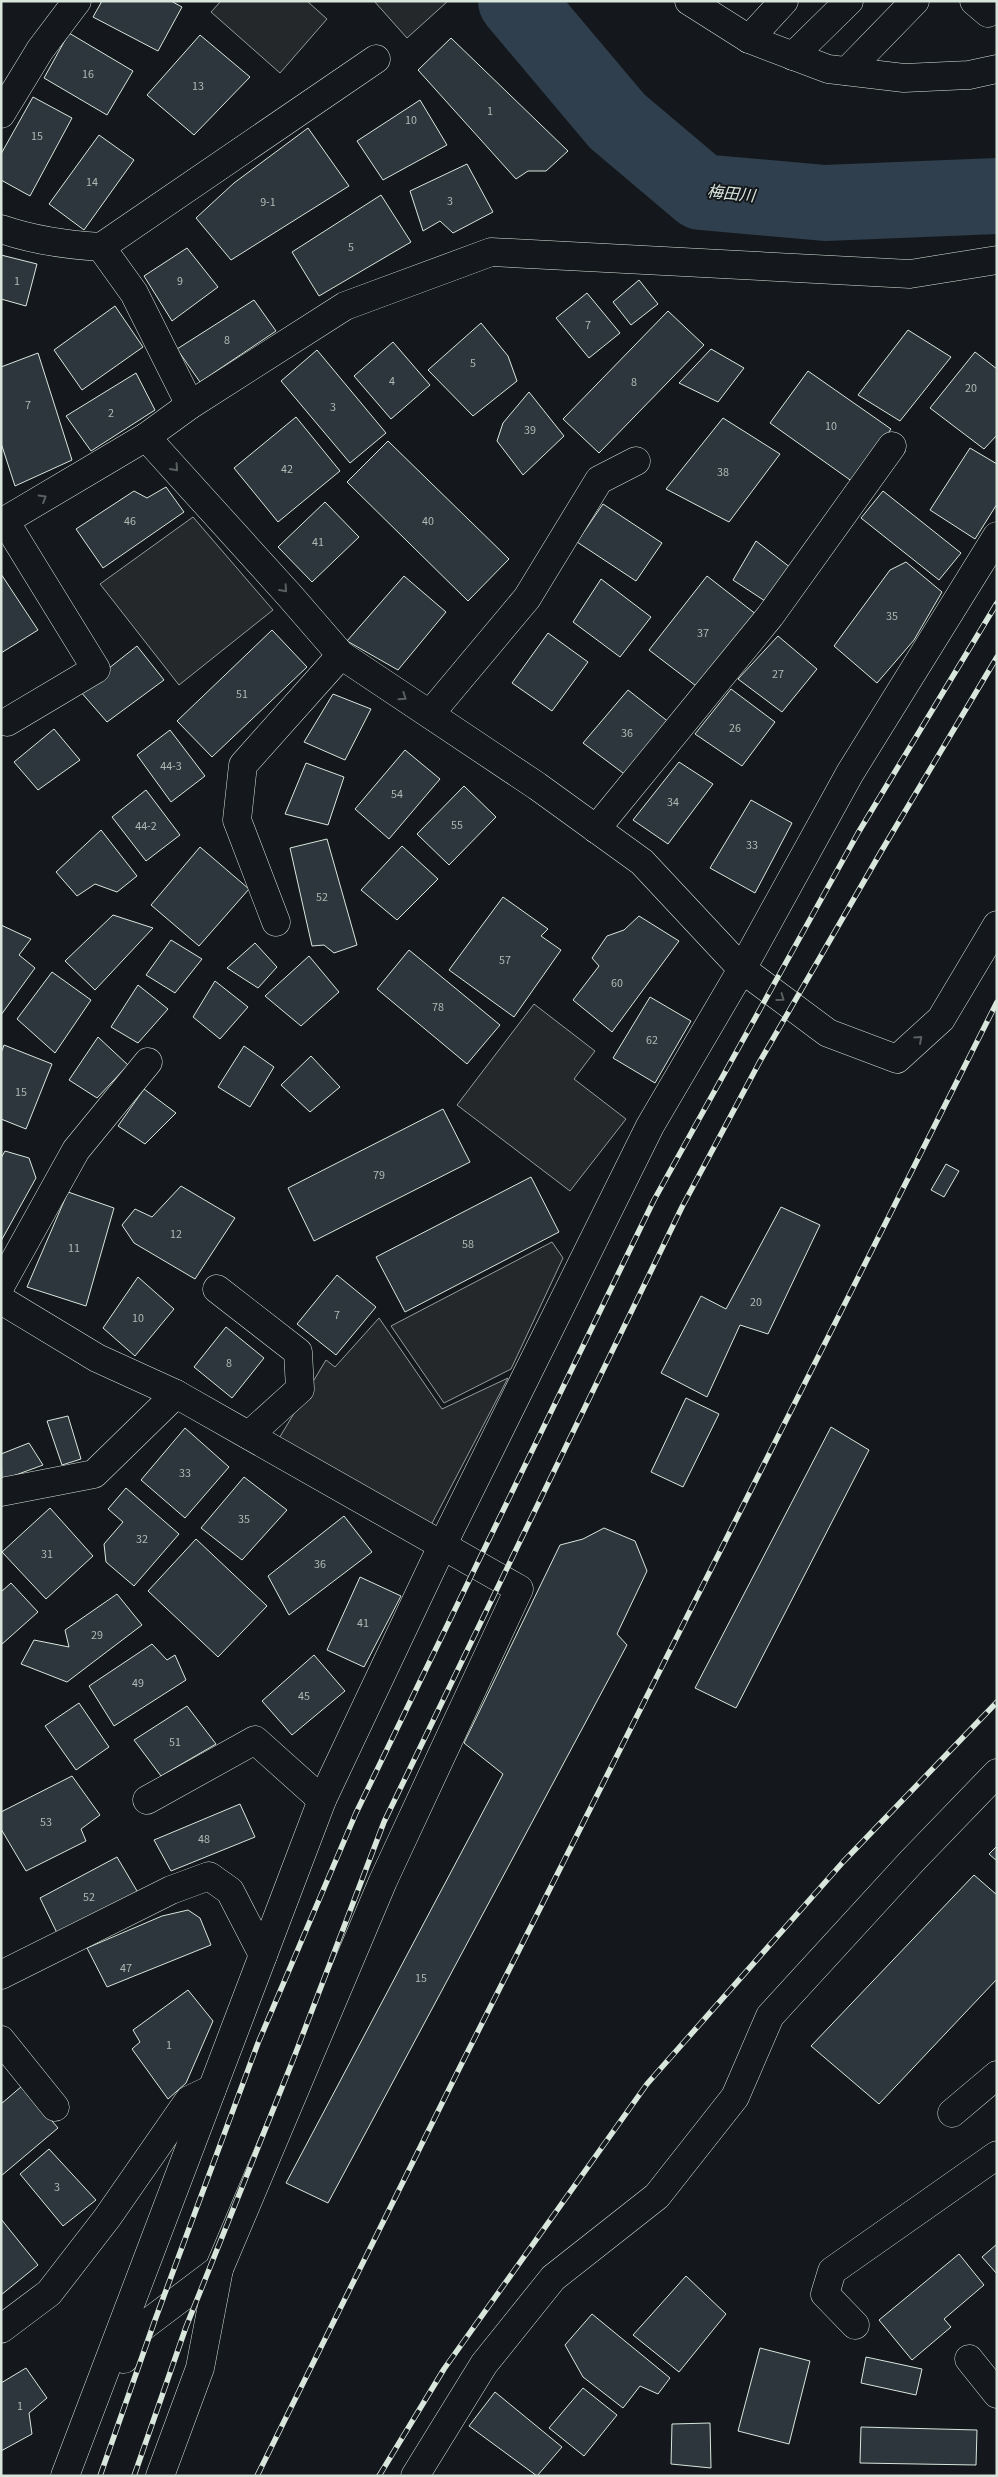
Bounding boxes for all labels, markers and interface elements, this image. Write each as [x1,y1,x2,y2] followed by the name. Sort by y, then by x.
[82,66,94,83] house number: 16
[192,78,204,95] house number: 13
[487,103,493,120] house number: 1
[405,112,417,129] house number: 10
[31,128,43,145] house number: 15
[86,174,98,191] house number: 14
[706,181,758,208] water label: 梅田川
[447,193,453,210] house number: 3
[260,194,276,211] house number: 9-1
[348,239,354,256] house number: 5
[14,273,20,290] house number: 1
[177,273,183,290] house number: 9
[585,317,591,334] house number: 7
[224,332,230,349] house number: 8
[470,355,476,372] house number: 5
[389,373,395,390] house number: 4
[631,374,637,391] house number: 8
[965,380,977,397] house number: 20
[25,397,31,414] house number: 7
[330,399,336,416] house number: 3
[108,405,114,422] house number: 2
[825,418,837,435] house number: 10
[524,422,536,439] house number: 39
[281,461,293,478] house number: 42
[169,463,178,472] one-way arrow
[717,464,729,481] house number: 38
[38,495,47,505] one-way arrow
[124,513,136,530] house number: 46
[422,513,434,530] house number: 40
[312,534,324,551] house number: 41
[278,583,287,592] one-way arrow
[886,608,898,625] house number: 35
[697,625,709,642] house number: 37
[772,666,784,683] house number: 27
[236,686,248,703] house number: 51
[398,690,407,700] one-way arrow
[729,720,741,737] house number: 26
[621,725,633,742] house number: 36
[160,758,182,775] house number: 44-3
[391,786,403,803] house number: 54
[667,794,679,811] house number: 34
[451,817,463,834] house number: 55
[135,818,157,835] house number: 44-2
[746,837,758,854] house number: 33
[316,889,328,906] house number: 52
[499,952,511,969] house number: 57
[611,975,623,992] house number: 60
[775,992,785,1001] one-way arrow
[432,999,444,1016] house number: 78
[646,1032,658,1049] house number: 62
[914,1035,923,1044] one-way arrow
[15,1084,27,1101] house number: 15
[373,1167,385,1184] house number: 79
[170,1226,182,1243] house number: 12
[462,1236,474,1253] house number: 58
[68,1240,80,1257] house number: 11
[750,1294,762,1311] house number: 20
[334,1307,340,1324] house number: 7
[132,1310,144,1327] house number: 10
[226,1355,232,1372] house number: 8
[179,1465,191,1482] house number: 33
[238,1511,250,1528] house number: 35
[136,1531,148,1548] house number: 32
[41,1546,53,1563] house number: 31
[314,1556,326,1573] house number: 36
[357,1615,369,1632] house number: 41
[91,1627,103,1644] house number: 29
[132,1675,144,1692] house number: 49
[298,1688,310,1705] house number: 45
[169,1734,181,1751] house number: 51
[40,1814,52,1831] house number: 53
[198,1831,210,1848] house number: 48
[83,1889,95,1906] house number: 52
[120,1960,132,1977] house number: 47
[415,1970,427,1987] house number: 15
[166,2037,172,2054] house number: 1
[54,2179,60,2196] house number: 3
[17,2398,23,2415] house number: 1

